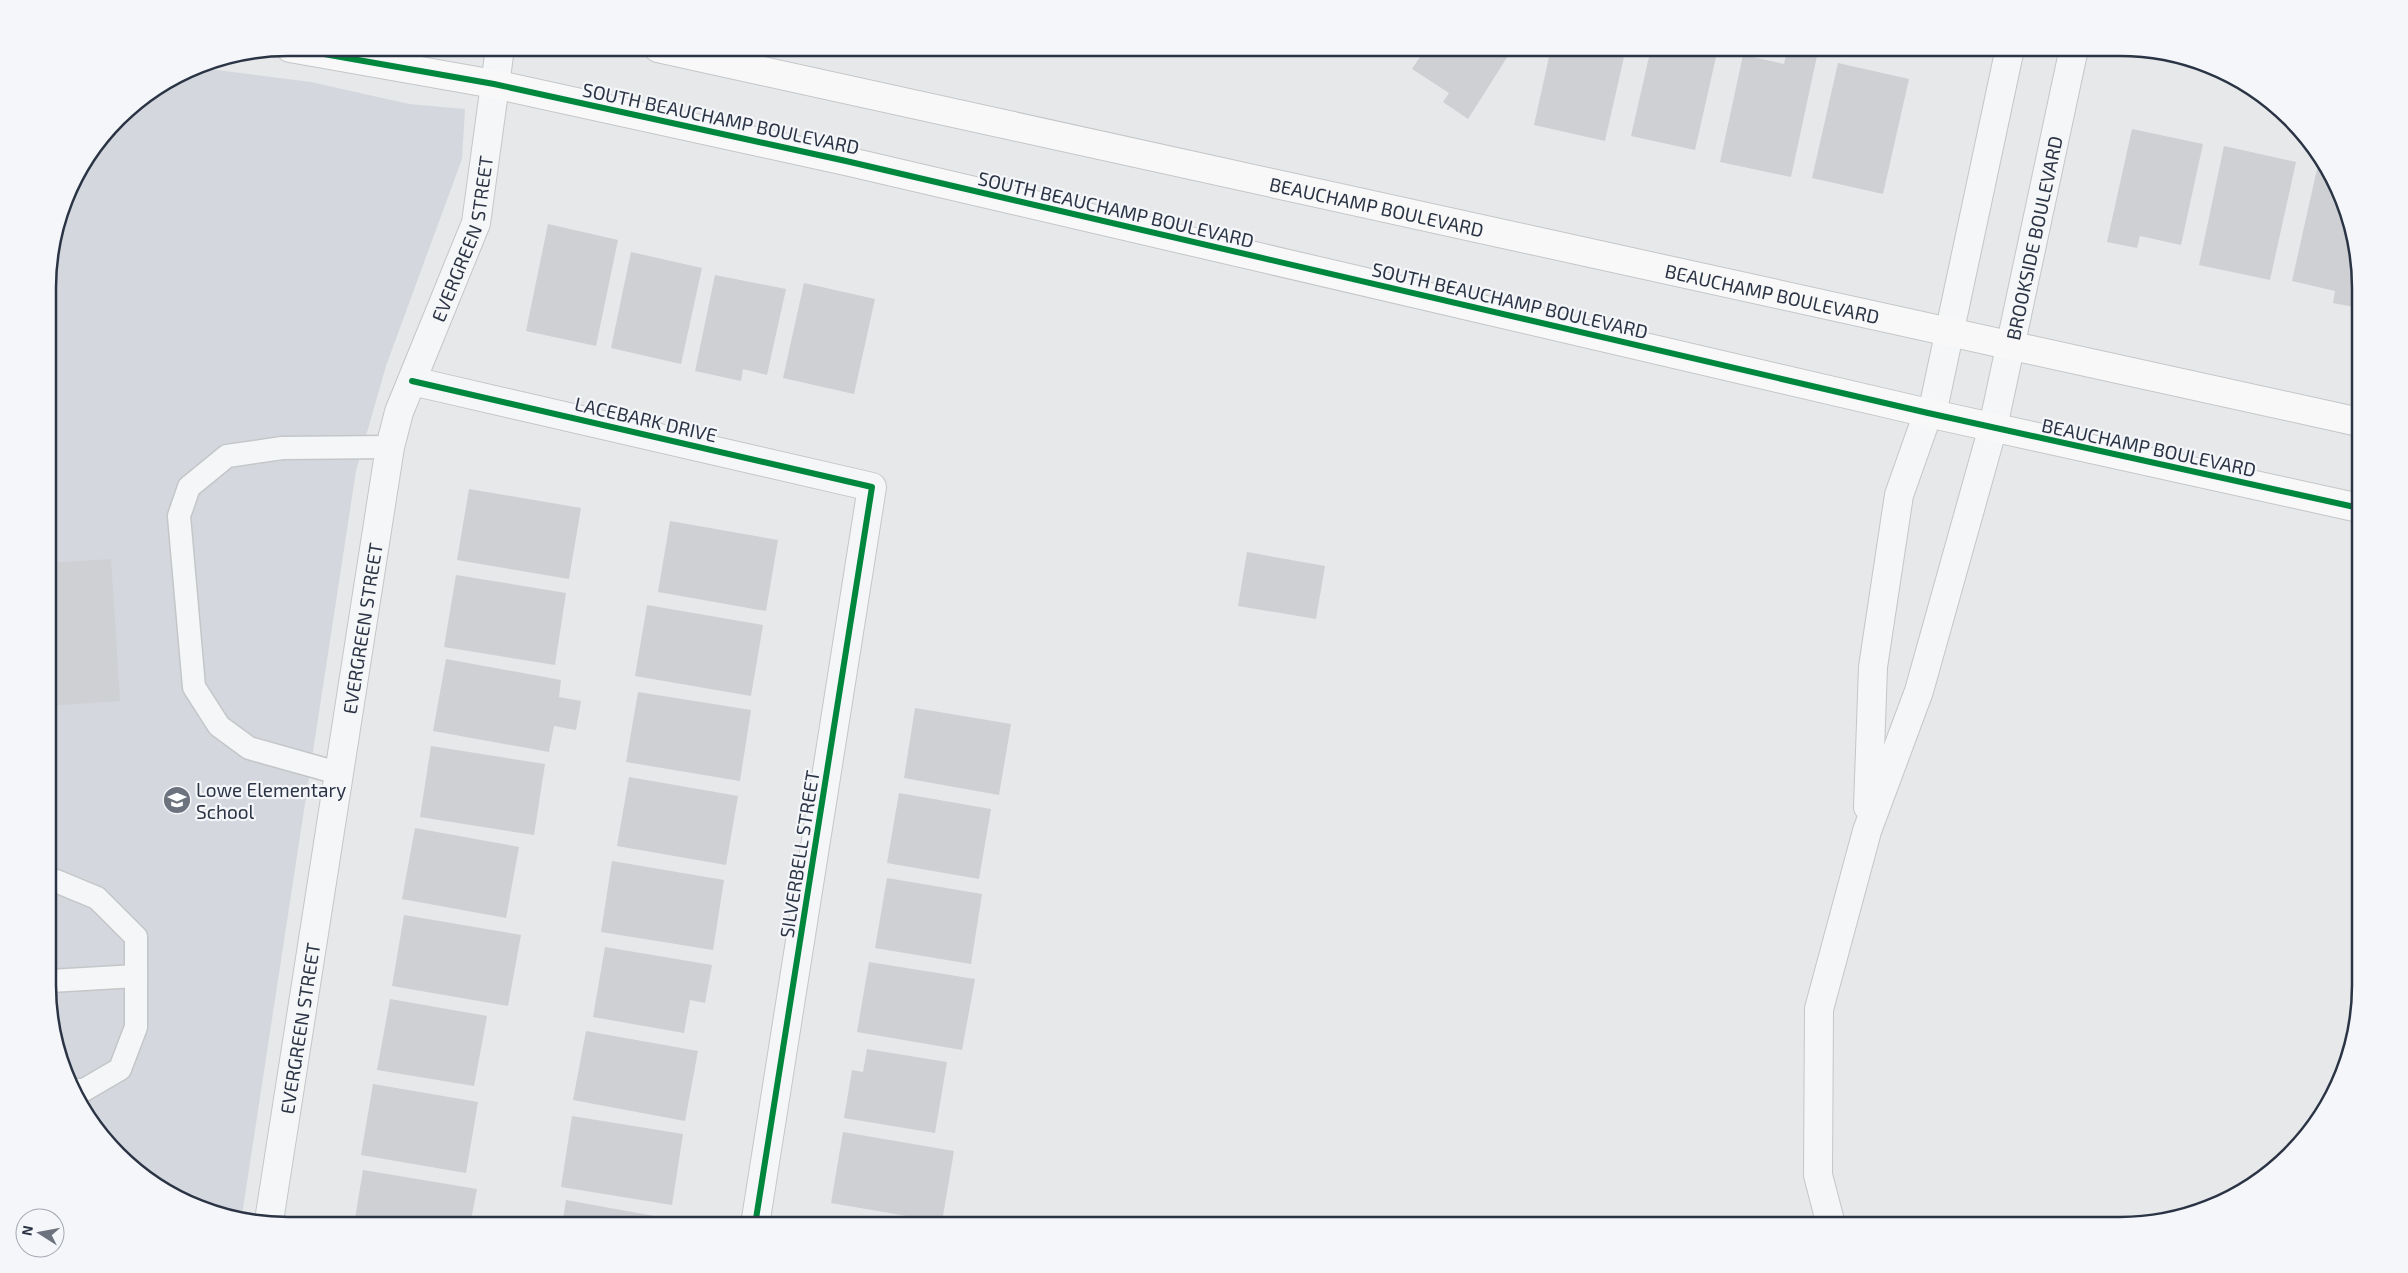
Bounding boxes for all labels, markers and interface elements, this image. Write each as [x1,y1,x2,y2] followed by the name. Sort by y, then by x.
[580,77,862,159] street label: SOUTH BEAUCHAMP BOULEVARD
[2000,134,2066,342] street label: BROOKSIDE BOULEVARD
[426,154,497,325] street label: EVERGREEN STREET
[976,166,1256,252] street label: SOUTH BEAUCHAMP BOULEVARD
[1268,171,1486,241] street label: BEAUCHAMP BOULEVARD
[1370,257,1650,343] street label: SOUTH BEAUCHAMP BOULEVARD
[1663,258,1882,328] street label: BEAUCHAMP BOULEVARD
[573,391,719,447] street label: LACEBARK DRIVE
[2040,413,2258,481] street label: BEAUCHAMP BOULEVARD
[337,541,386,715] street label: EVERGREEN STREET
[774,769,824,939] street label: SILVERBELL STREET
[196,778,346,823] place label: Lowe Elementary School
[162,785,192,815] school or university icon: Lowe Elementary School
[274,941,324,1116] street label: EVERGREEN STREET
[15,1208,65,1258] north arrow
[17,1224,36,1237] text: N

